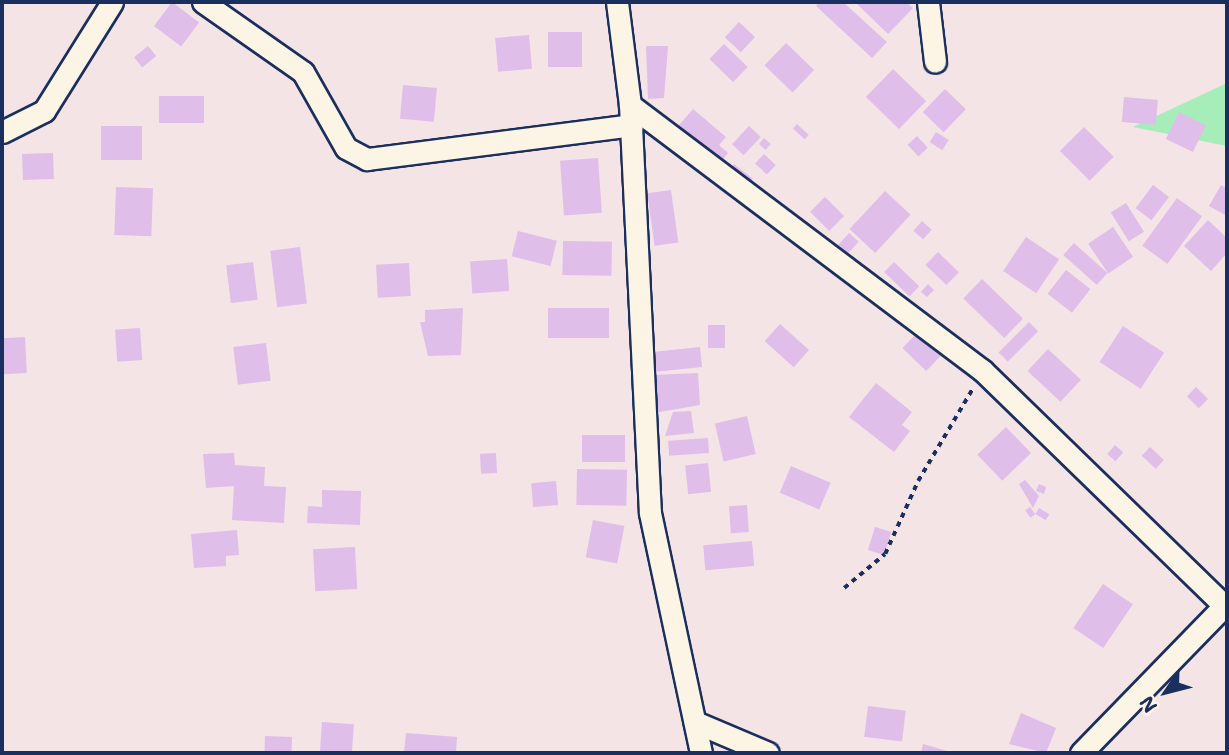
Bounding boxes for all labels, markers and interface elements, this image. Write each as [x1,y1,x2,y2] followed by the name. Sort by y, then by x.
[1131,657,1201,727] north arrow
[1134,691,1163,718] text: N

